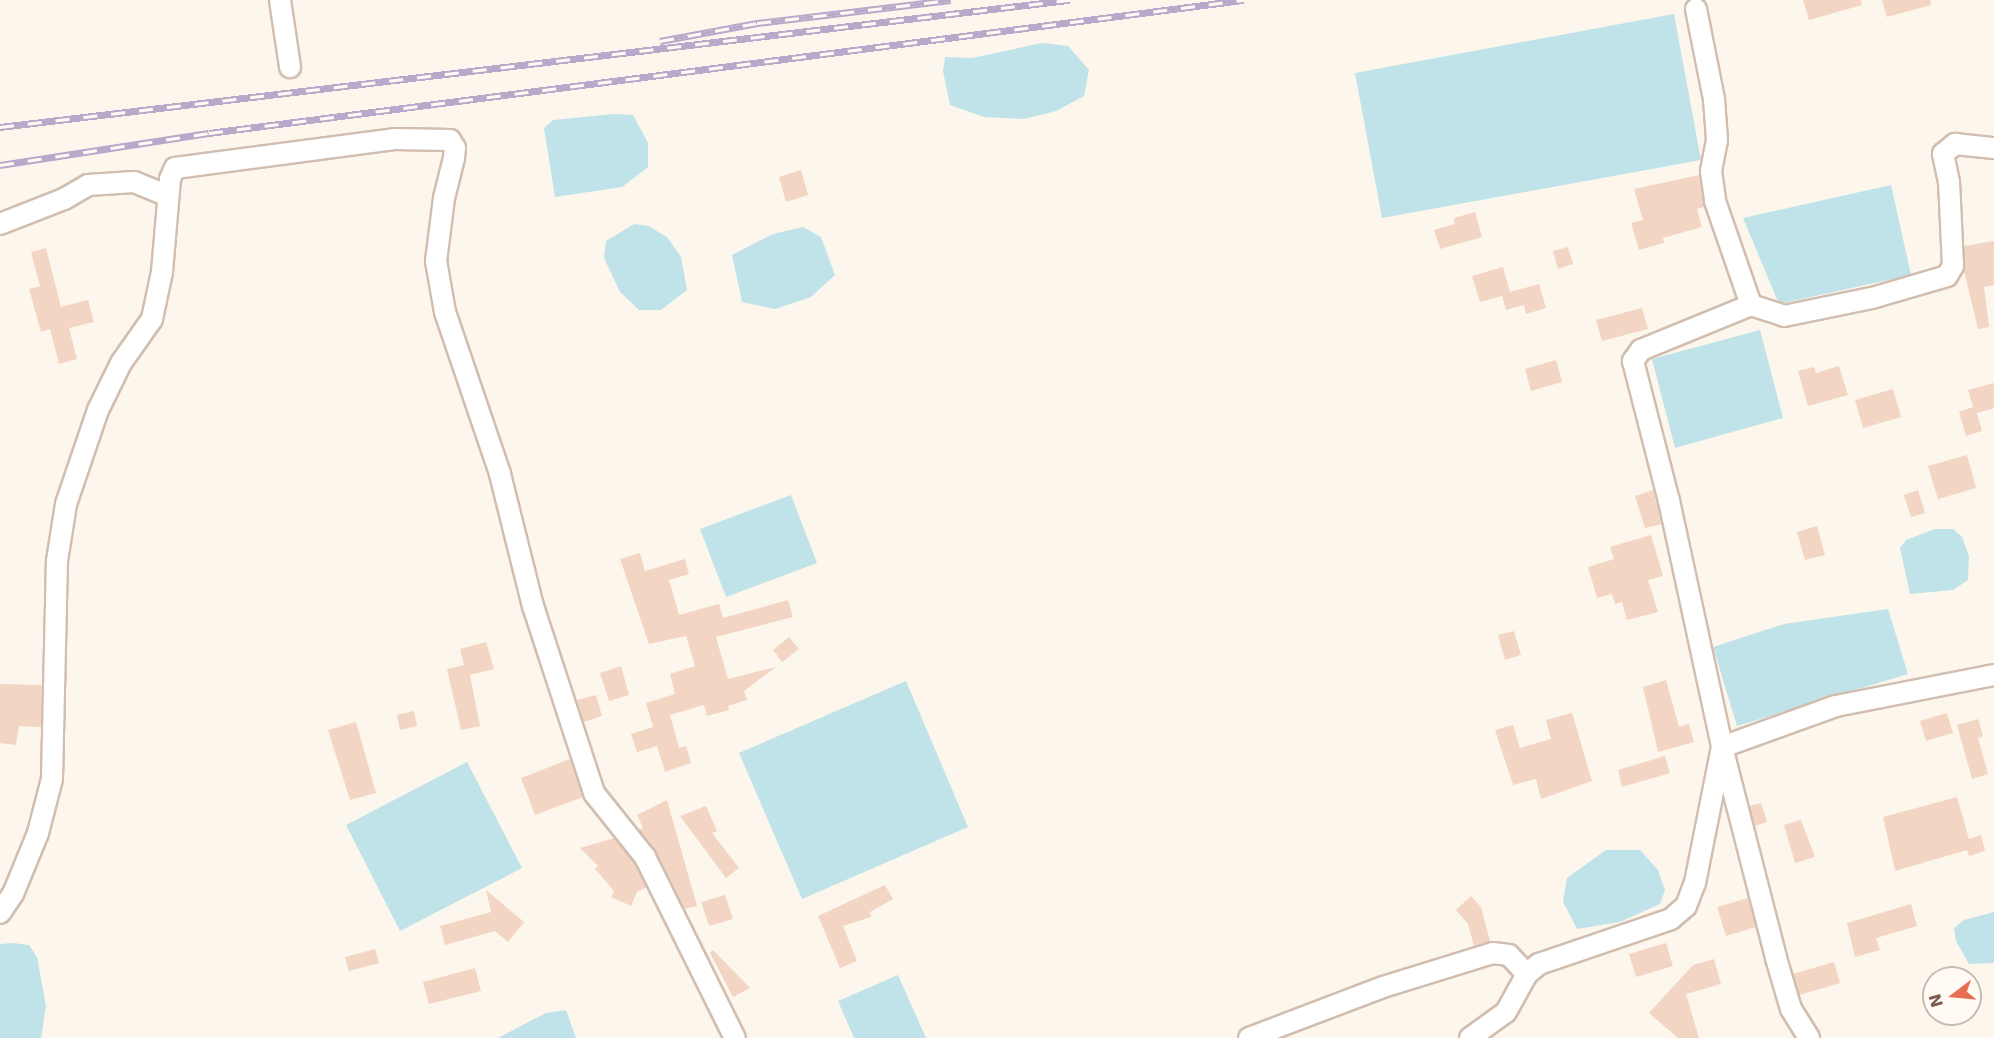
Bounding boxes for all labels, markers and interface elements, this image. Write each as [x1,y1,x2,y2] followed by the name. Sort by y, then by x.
[1922,966,1982,1026] north arrow
[1925,992,1947,1010] text: N

